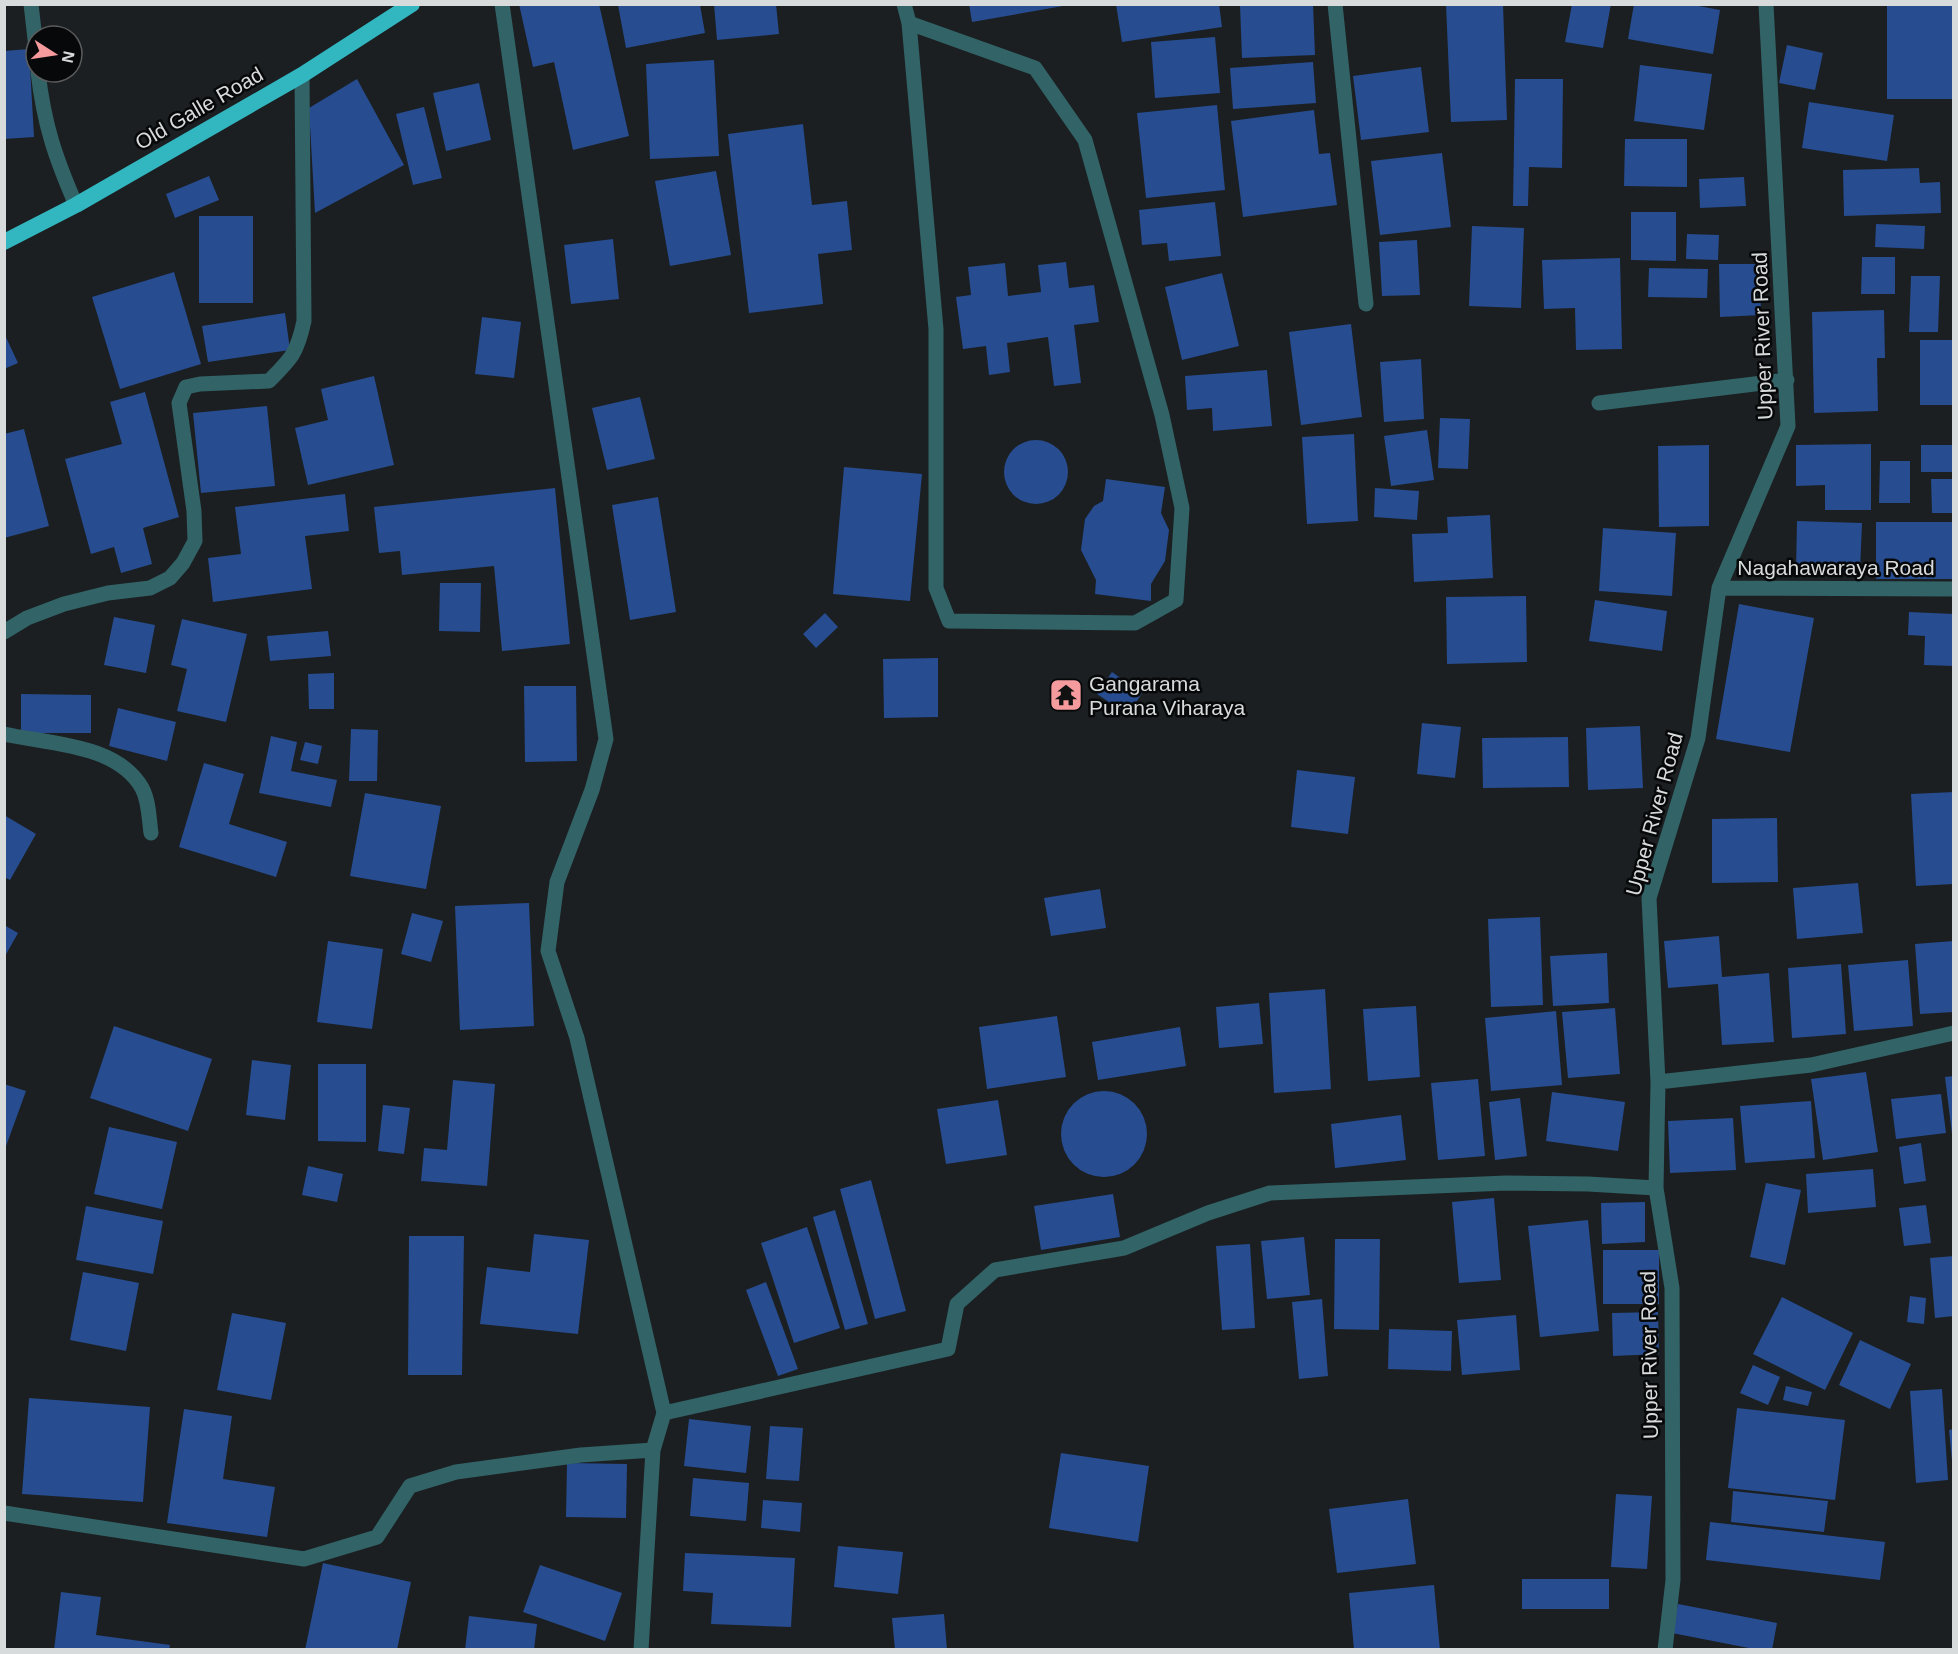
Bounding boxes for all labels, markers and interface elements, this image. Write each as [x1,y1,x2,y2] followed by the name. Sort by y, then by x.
[24,24,84,84] north arrow
[59,50,78,64] text: N
[131,62,267,154] street label: Old Galle Road
[1748,252,1776,420] street label: Upper River Road
[1737,556,1935,579] street label: Nagahawaraya Road
[1089,672,1245,719] place label: Gangarama Purana Viharaya
[1048,677,1084,713] temple icon: Gangarama Purana Viharaya
[1621,730,1687,898] street label: Upper River Road
[1636,1271,1662,1439] street label: Upper River Road

